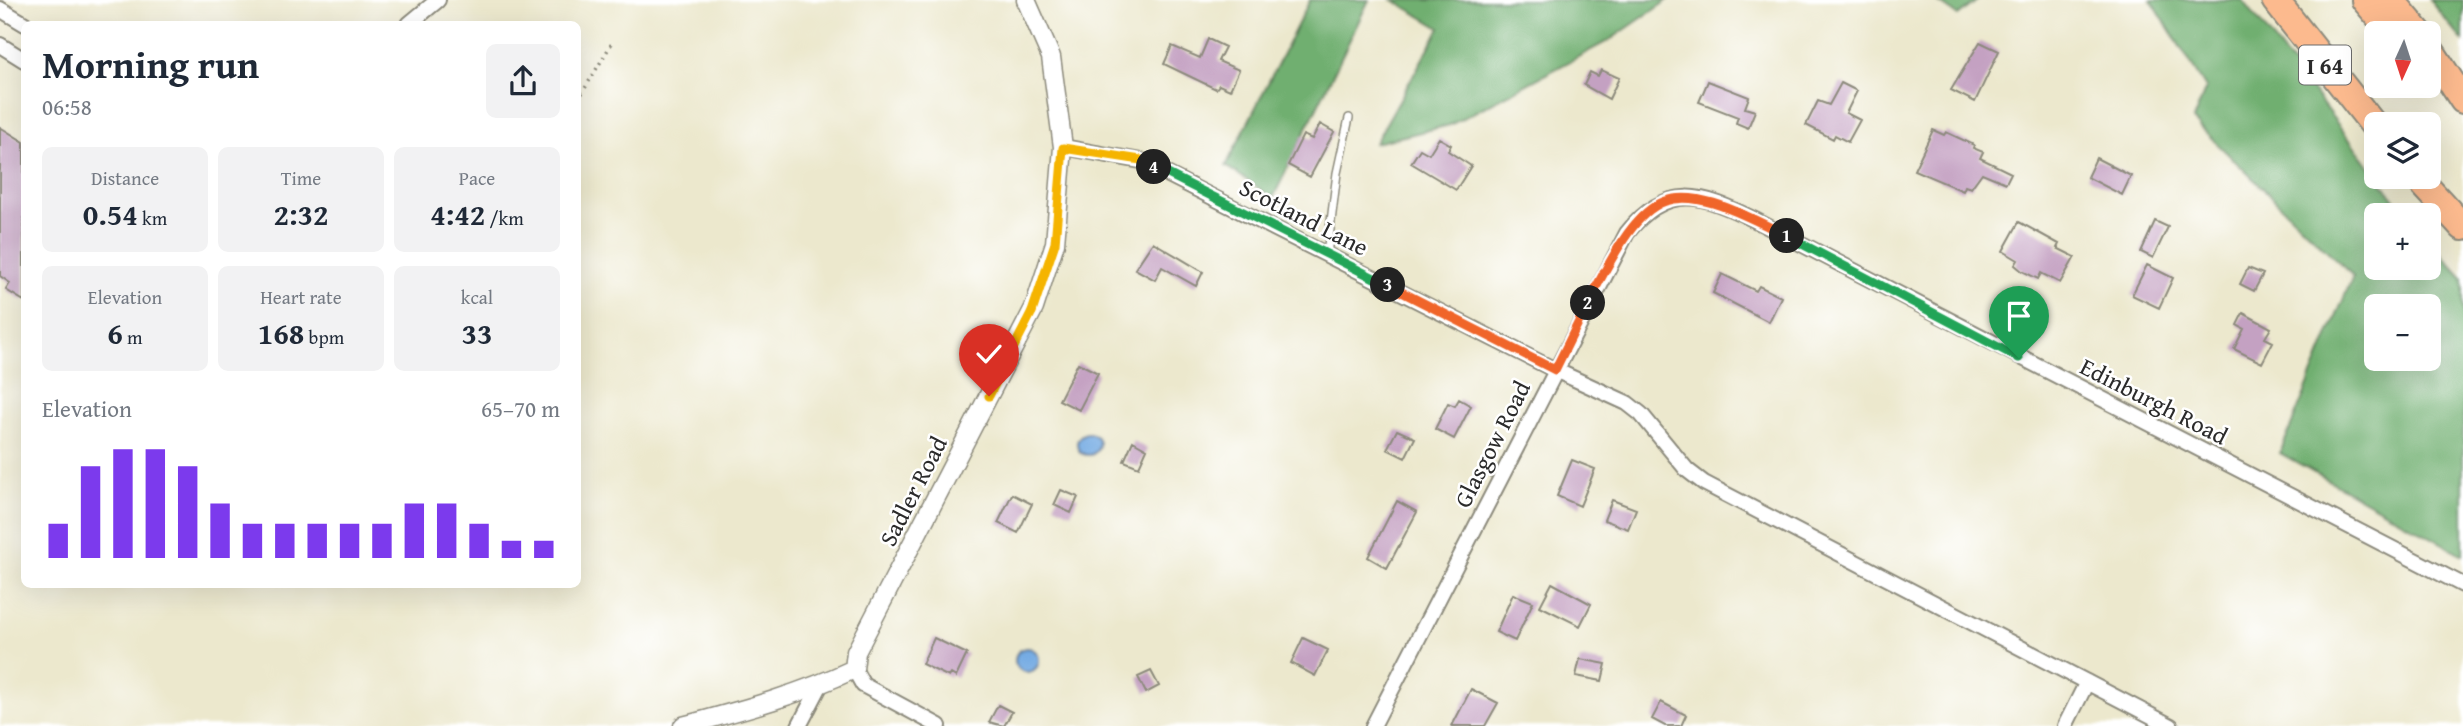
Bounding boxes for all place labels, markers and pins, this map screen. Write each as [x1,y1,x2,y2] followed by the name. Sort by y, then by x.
[1136,150,1172,184] pin: 4
[1770,218,1804,254] pin: 1
[1370,268,1406,302] pin: 3
[1570,286,1606,320] pin: 2
[1989,286,2049,358] pin
[959,324,1019,396] pin

